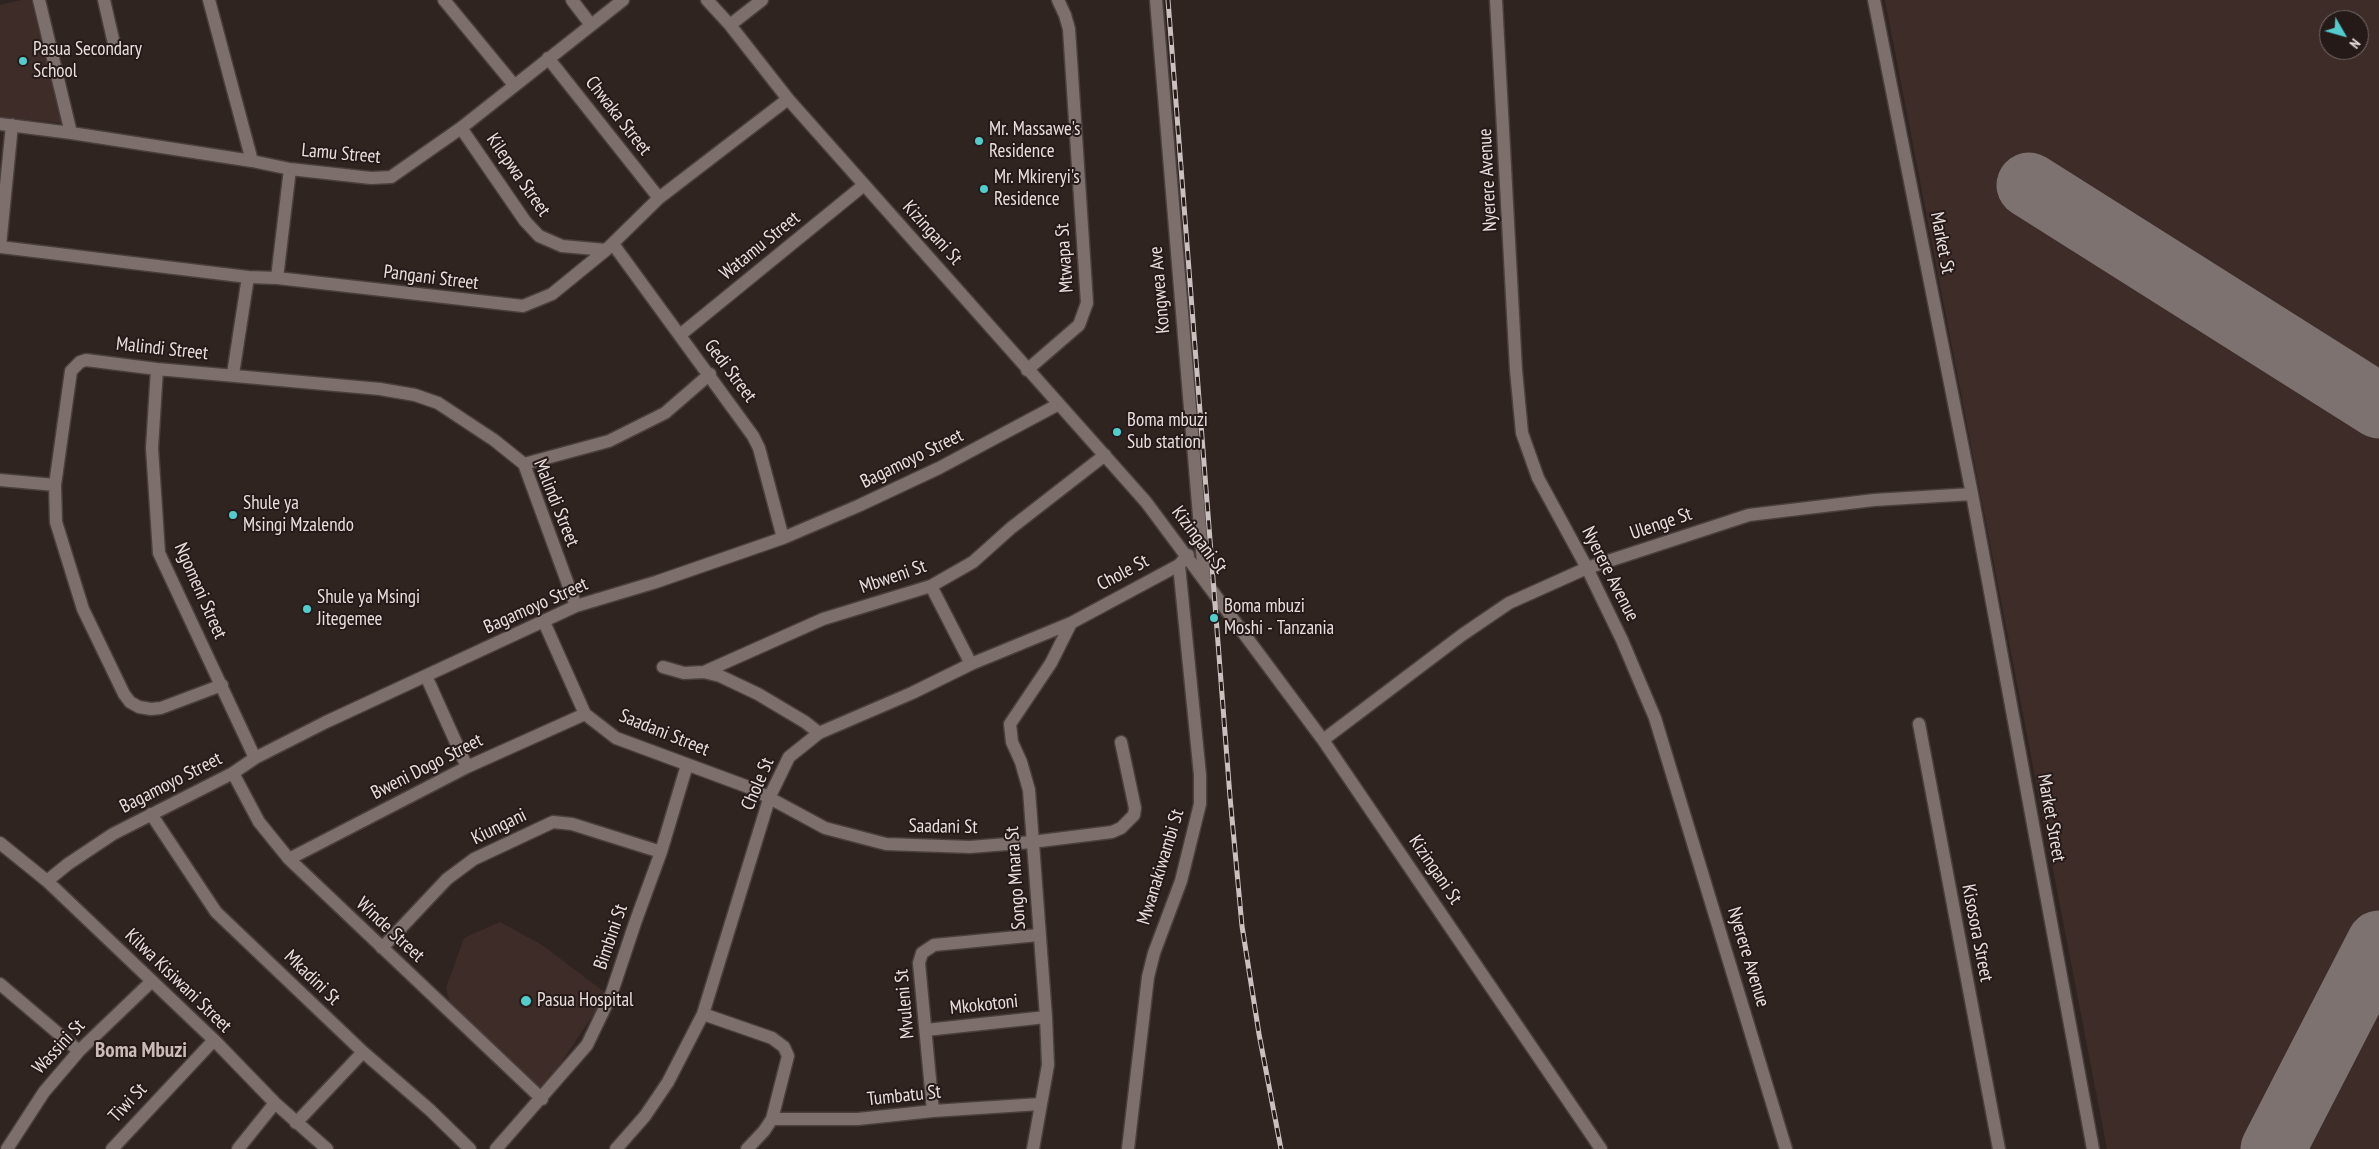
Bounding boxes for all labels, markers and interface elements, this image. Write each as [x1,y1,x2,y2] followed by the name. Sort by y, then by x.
[2319,10,2369,60] north arrow
[2346,35,2364,52] text: N
[33,39,142,83] place label: Pasua Secondary School
[17,55,29,67] marker: Pasua Secondary School
[580,72,656,160] street label: Chwaka Street
[989,119,1080,163] place label: Mr. Massawe's Residence
[1474,128,1502,232] street label: Nyerere Avenue
[481,129,555,221] street label: Kilepwa Street
[973,135,985,147] marker: Mr. Massawe's Residence
[301,139,381,169] street label: Lamu Street
[994,167,1080,211] place label: Mr. Mkireryi's Residence
[978,183,990,195] marker: Mr. Mkireryi's Residence
[897,196,967,270] street label: Kizingani St
[715,207,805,285] street label: Watamu Street
[1925,210,1959,276] street label: Market St
[1051,223,1079,293] street label: Mtwapa St
[1145,245,1175,335] street label: Kongwea Ave
[382,261,480,295] street label: Pangani Street
[115,333,209,365] street label: Malindi Street
[699,335,761,407] street label: Gedi Street
[1127,410,1208,454] place label: Boma mbuzi Sub station
[857,424,967,494] street label: Bagamoyo Street
[1111,426,1123,438] marker: Boma mbuzi Sub station
[528,456,584,550] street label: Malindi Street
[243,493,354,537] place label: Shule ya Msingi Mzalendo
[1166,502,1232,578] street label: Kizingani St
[1627,503,1695,545] street label: Ulenge St
[227,509,239,521] marker: Shule ya Msingi Mzalendo
[1576,523,1644,625] street label: Nyerere Avenue
[169,539,231,643] street label: Ngomeni Street
[1093,550,1153,596] street label: Chole St
[857,555,929,599] street label: Mbweni St
[480,573,592,639] street label: Bagamoyo Street
[317,587,420,631] place label: Shule ya Msingi Jitegemee
[1224,596,1334,640] place label: Boma mbuzi Moshi - Tanzania
[301,603,313,615] marker: Shule ya Msingi Jitegemee
[1208,612,1220,624] marker: Boma mbuzi Moshi - Tanzania
[616,705,712,761] street label: Saadani Street
[367,729,487,805] street label: Bweni Dogo Street
[116,748,226,818] street label: Bagamoyo Street
[737,754,779,814] street label: Chole St
[2032,772,2070,864] street label: Market Street
[468,804,530,850] street label: Kiungani
[1133,807,1189,927] street label: Mwanakiwambi St
[908,815,978,839] street label: Saadani St
[1001,826,1031,930] street label: Songo Mnara St
[1404,831,1466,909] street label: Kizingani St
[1956,882,1998,984] street label: Kisosora Street
[351,893,429,967] street label: Winde Street
[589,901,633,973] street label: Bimbini St
[1722,904,1774,1010] street label: Nyerere Avenue
[120,924,236,1038] street label: Kilwa Kisiwani Street
[279,946,345,1010] street label: Mkadini St
[891,968,919,1040] street label: Mvuleni St
[537,990,633,1012] place label: Pasua Hospital
[949,990,1019,1020] street label: Mkokotoni
[519,994,533,1008] marker: Pasua Hospital
[28,1015,90,1079] street label: Wassini St
[95,1038,187,1064] district label: Boma Mbuzi
[104,1079,152,1127] street label: Tiwi St
[866,1081,942,1111] street label: Tumbatu St

